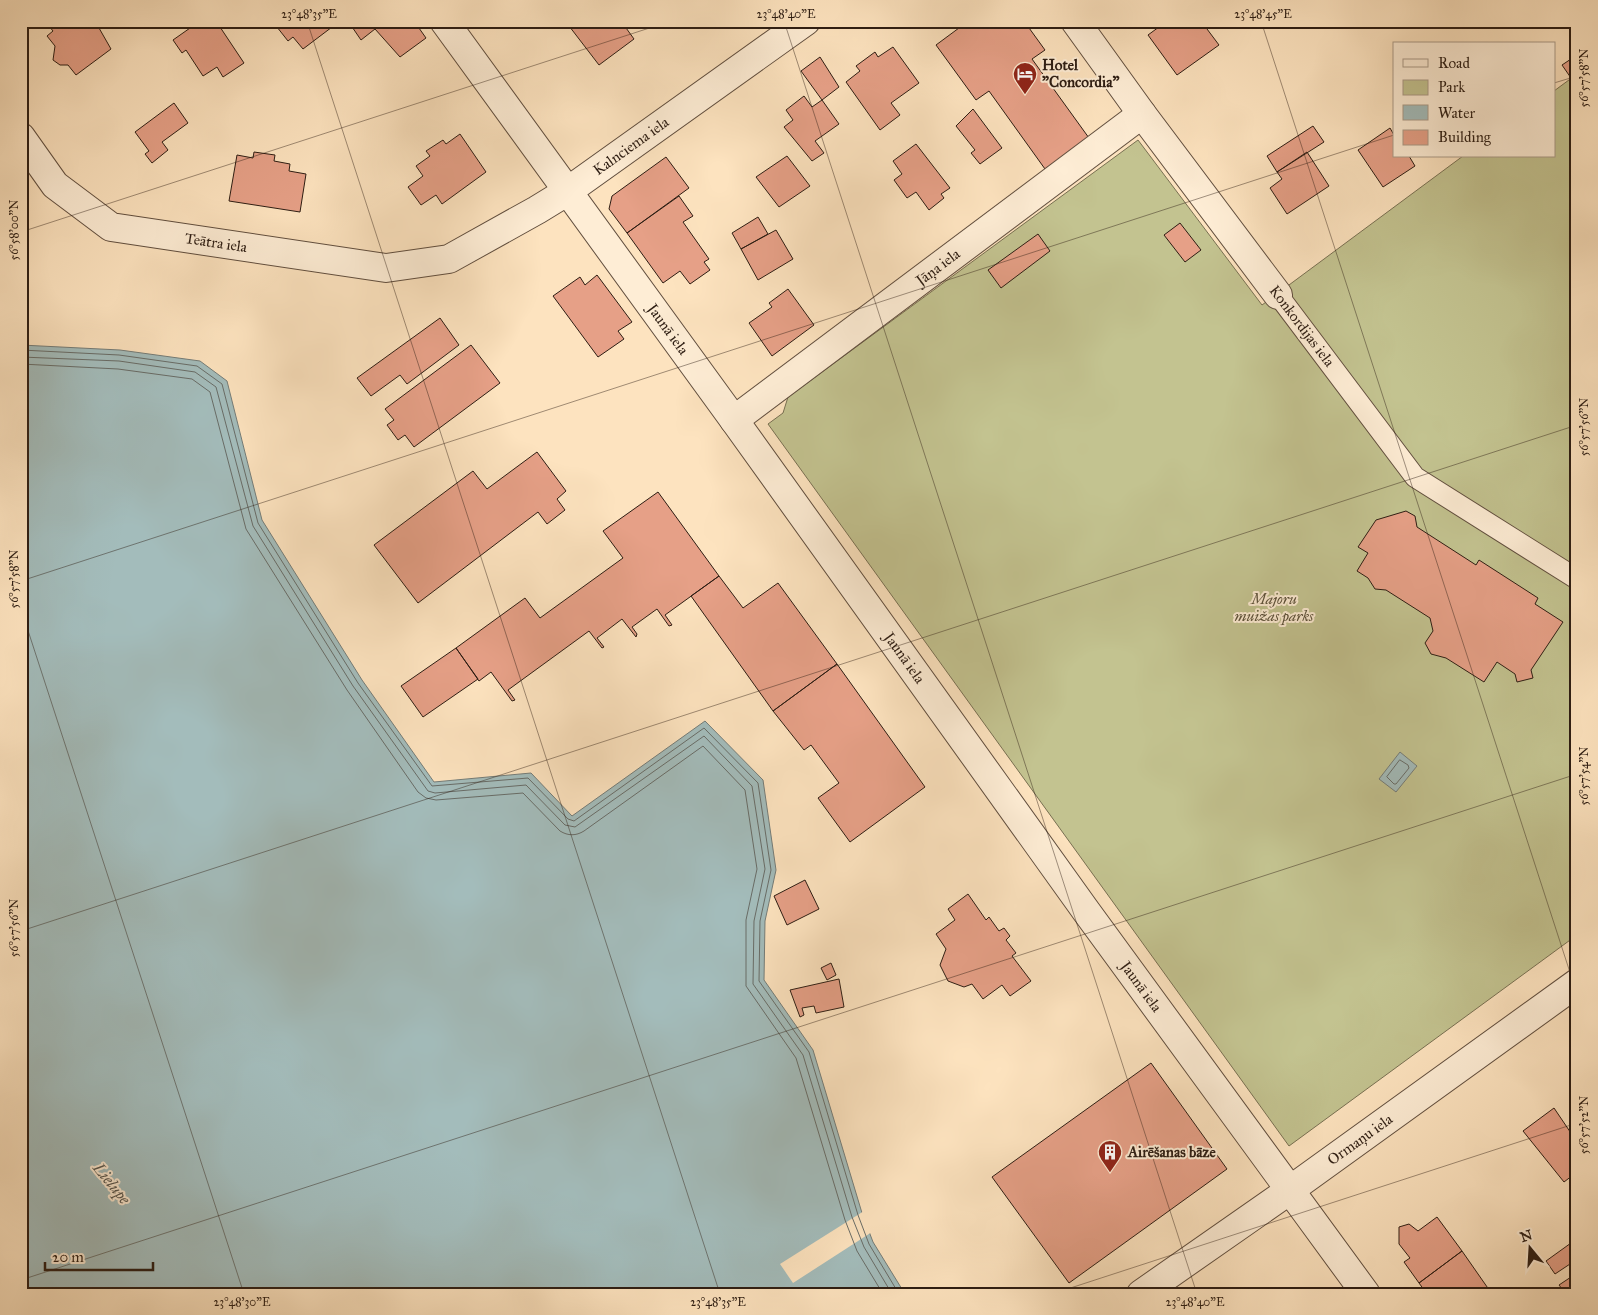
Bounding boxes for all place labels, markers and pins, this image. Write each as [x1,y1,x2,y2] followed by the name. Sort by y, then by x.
[1042,56,1120,91] place label: Hotel "Concordia"
[1012,61,1038,95] hotel icon: Hotel "Concordia"
[1097,1139,1123,1173] building icon: Airēšanas bāze
[1127,1143,1217,1161] place label: Airēšanas bāze

